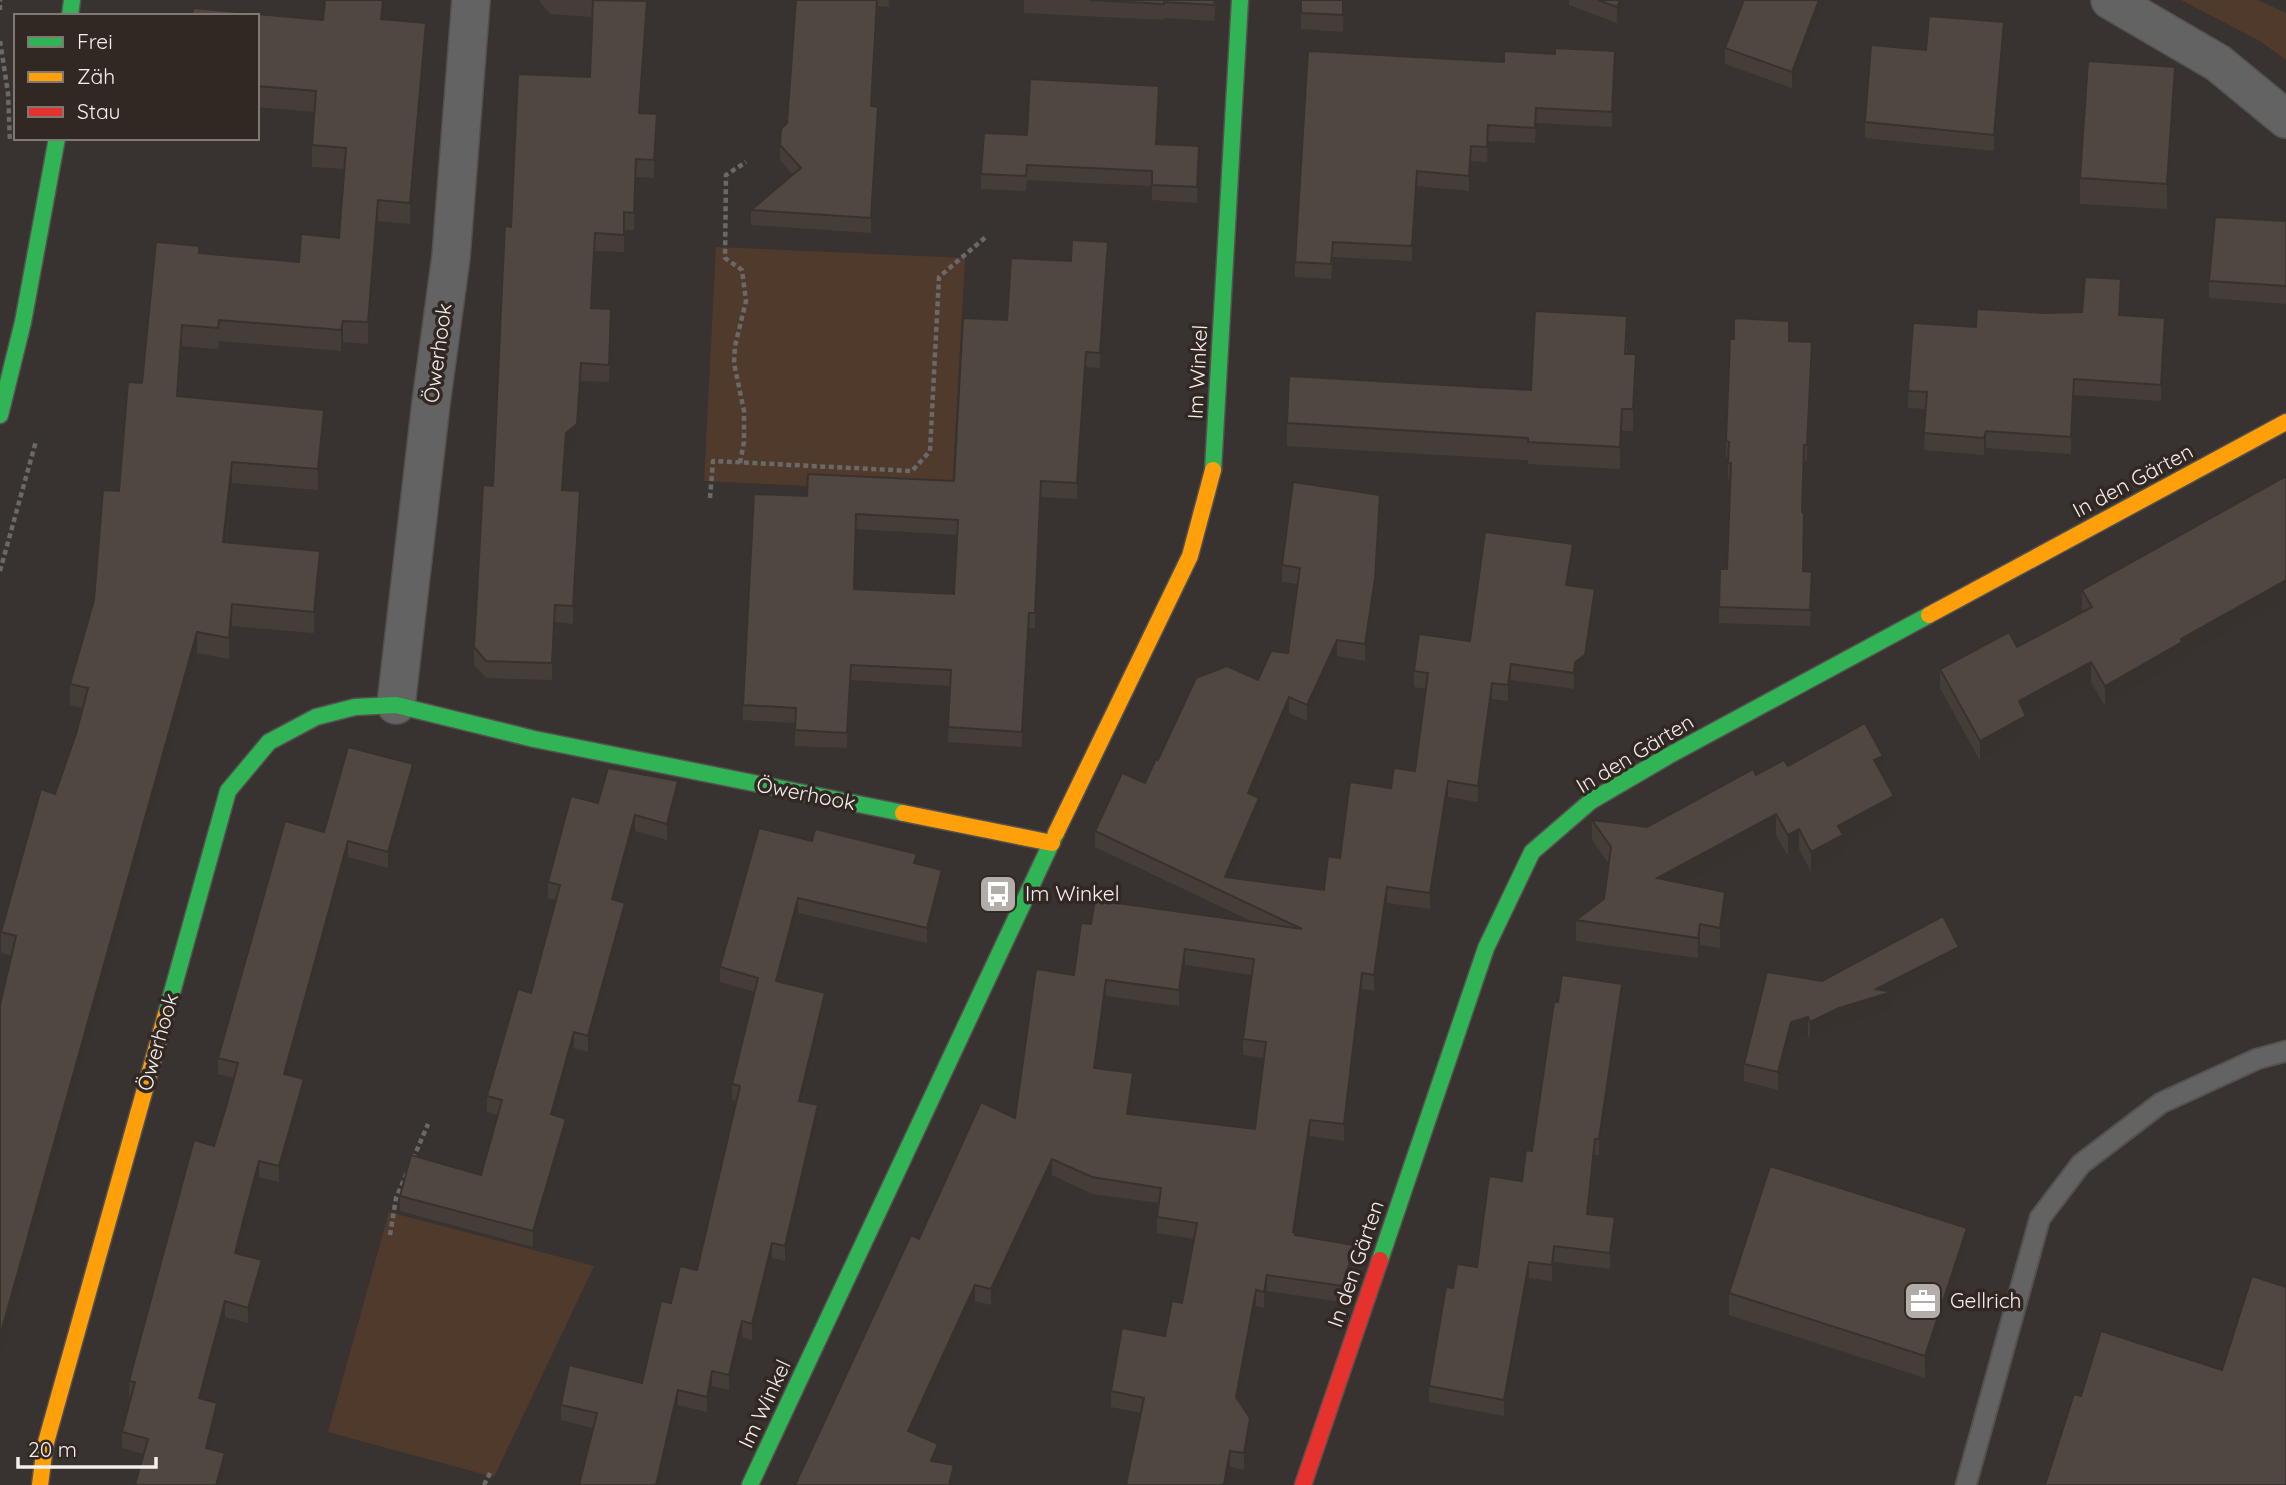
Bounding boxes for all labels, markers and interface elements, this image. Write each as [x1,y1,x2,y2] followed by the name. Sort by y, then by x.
[14,14,259,140] legend
[77,28,113,54] text: Frei
[77,63,115,89] text: Zäh
[77,98,120,124] text: Stau
[417,301,457,404] street label: Öwerhook
[1182,324,1212,420] street label: Im Winkel
[2068,438,2197,523] street label: In den Gärten
[1571,708,1698,798] street label: In den Gärten
[754,771,858,815] street label: Öwerhook
[977,873,1019,915] bus stop icon: Im Winkel
[1025,880,1120,906] place label: Im Winkel
[131,990,183,1094] street label: Öwerhook
[1321,1197,1389,1330] street label: In den Gärten
[1902,1280,1944,1322] office icon: Gellrich
[1950,1287,2022,1313] place label: Gellrich
[732,1355,796,1452] street label: Im Winkel
[18,1426,156,1470] scale bar
[28,1436,77,1462] text: 20 m

